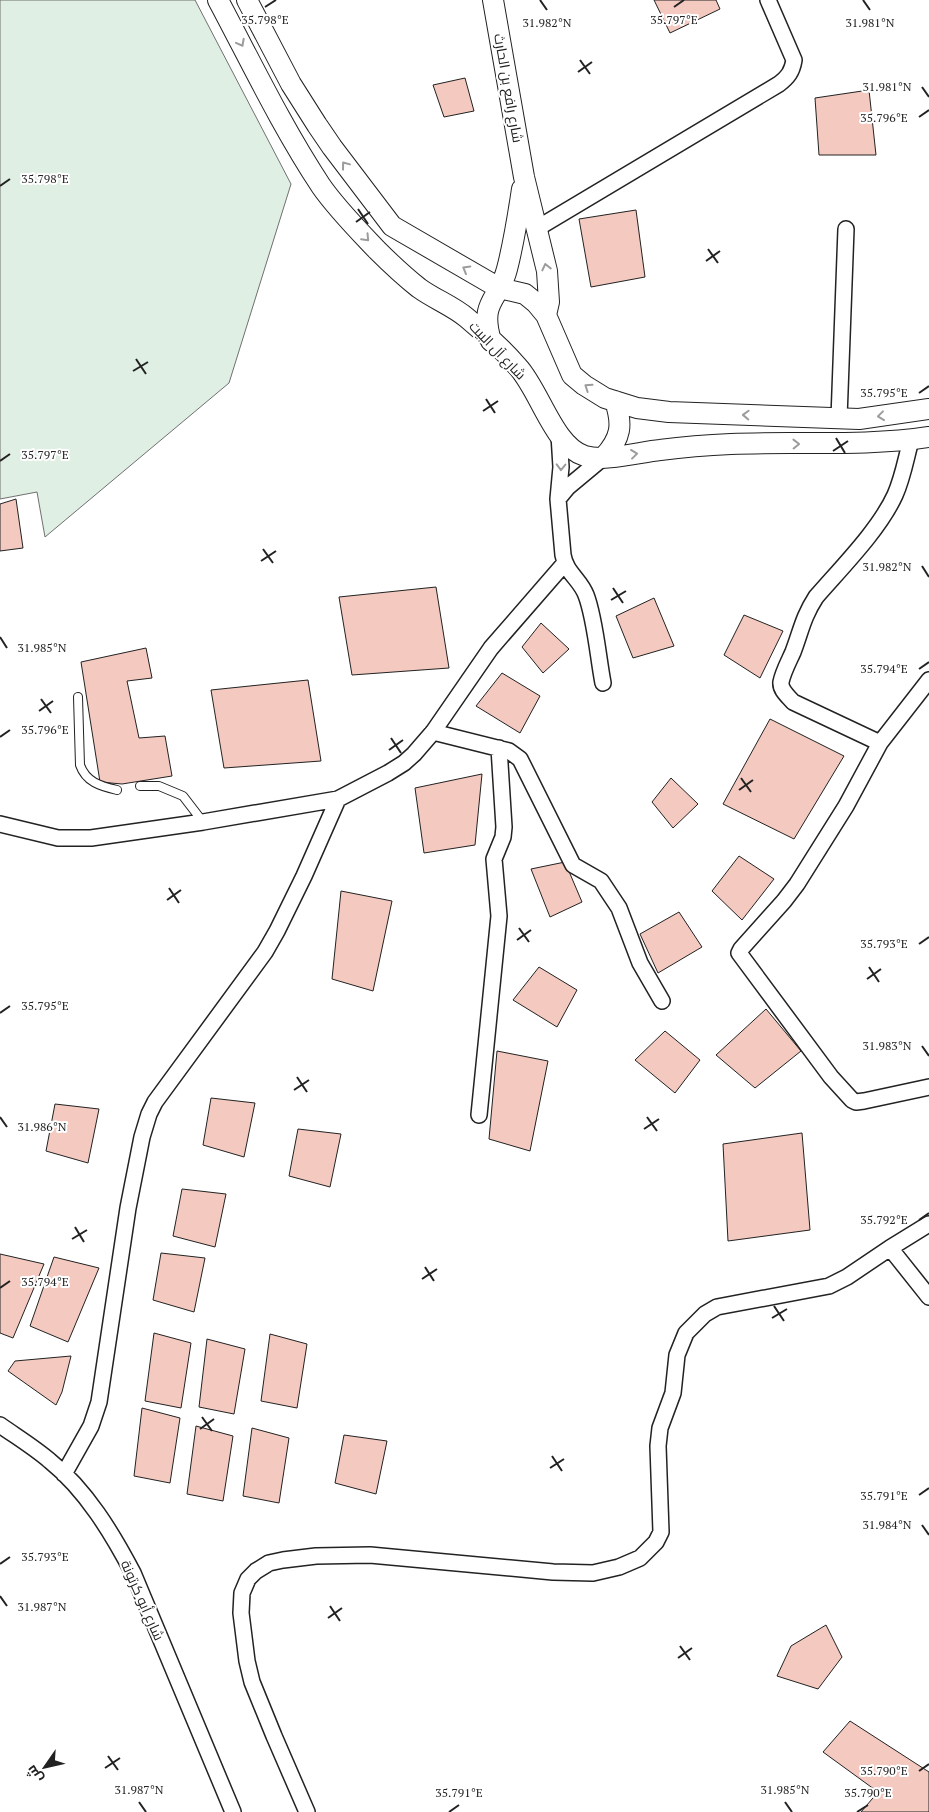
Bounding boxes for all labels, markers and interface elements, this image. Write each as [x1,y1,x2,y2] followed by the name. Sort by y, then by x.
[241,12,289,27] text: 35.798°E
[650,12,698,27] text: 35.797°E
[522,15,572,30] text: 31.982°N
[845,15,895,30] text: 31.981°N
[490,32,528,144] street label: شارع رافع بن الحارث
[234,38,244,47] one-way arrow
[862,79,912,94] text: 31.981°N
[860,110,908,125] text: 35.796°E
[343,162,351,171] one-way arrow
[21,171,69,186] text: 35.798°E
[360,232,369,241] one-way arrow
[541,263,552,272] one-way arrow
[463,265,472,275] one-way arrow
[465,317,531,383] street label: شارع آل البيت
[584,384,593,394] one-way arrow
[860,385,908,400] text: 35.795°E
[741,410,749,420] one-way arrow
[876,410,884,421] one-way arrow
[792,438,800,449] one-way arrow
[21,447,69,462] text: 35.797°E
[630,450,638,460] one-way arrow
[556,464,566,471] one-way arrow
[862,559,912,574] text: 31.982°N
[17,640,67,655] text: 31.985°N
[860,661,908,676] text: 35.794°E
[21,722,69,737] text: 35.796°E
[860,936,908,951] text: 35.793°E
[21,998,69,1013] text: 35.795°E
[862,1038,912,1053] text: 31.983°N
[17,1119,67,1134] text: 31.986°N
[860,1212,908,1227] text: 35.792°E
[21,1274,69,1289] text: 35.794°E
[860,1488,908,1503] text: 35.791°E
[862,1517,912,1532] text: 31.984°N
[21,1549,69,1564] text: 35.793°E
[117,1557,169,1643] street label: شارع أبو كرتونة
[17,1599,67,1614] text: 31.987°N
[20,1742,70,1792] north arrow
[21,1762,47,1787] text: ش
[860,1763,908,1778] text: 35.790°E
[114,1782,164,1797] text: 31.987°N
[760,1782,810,1797] text: 31.985°N
[435,1785,483,1800] text: 35.791°E
[844,1785,892,1800] text: 35.790°E

